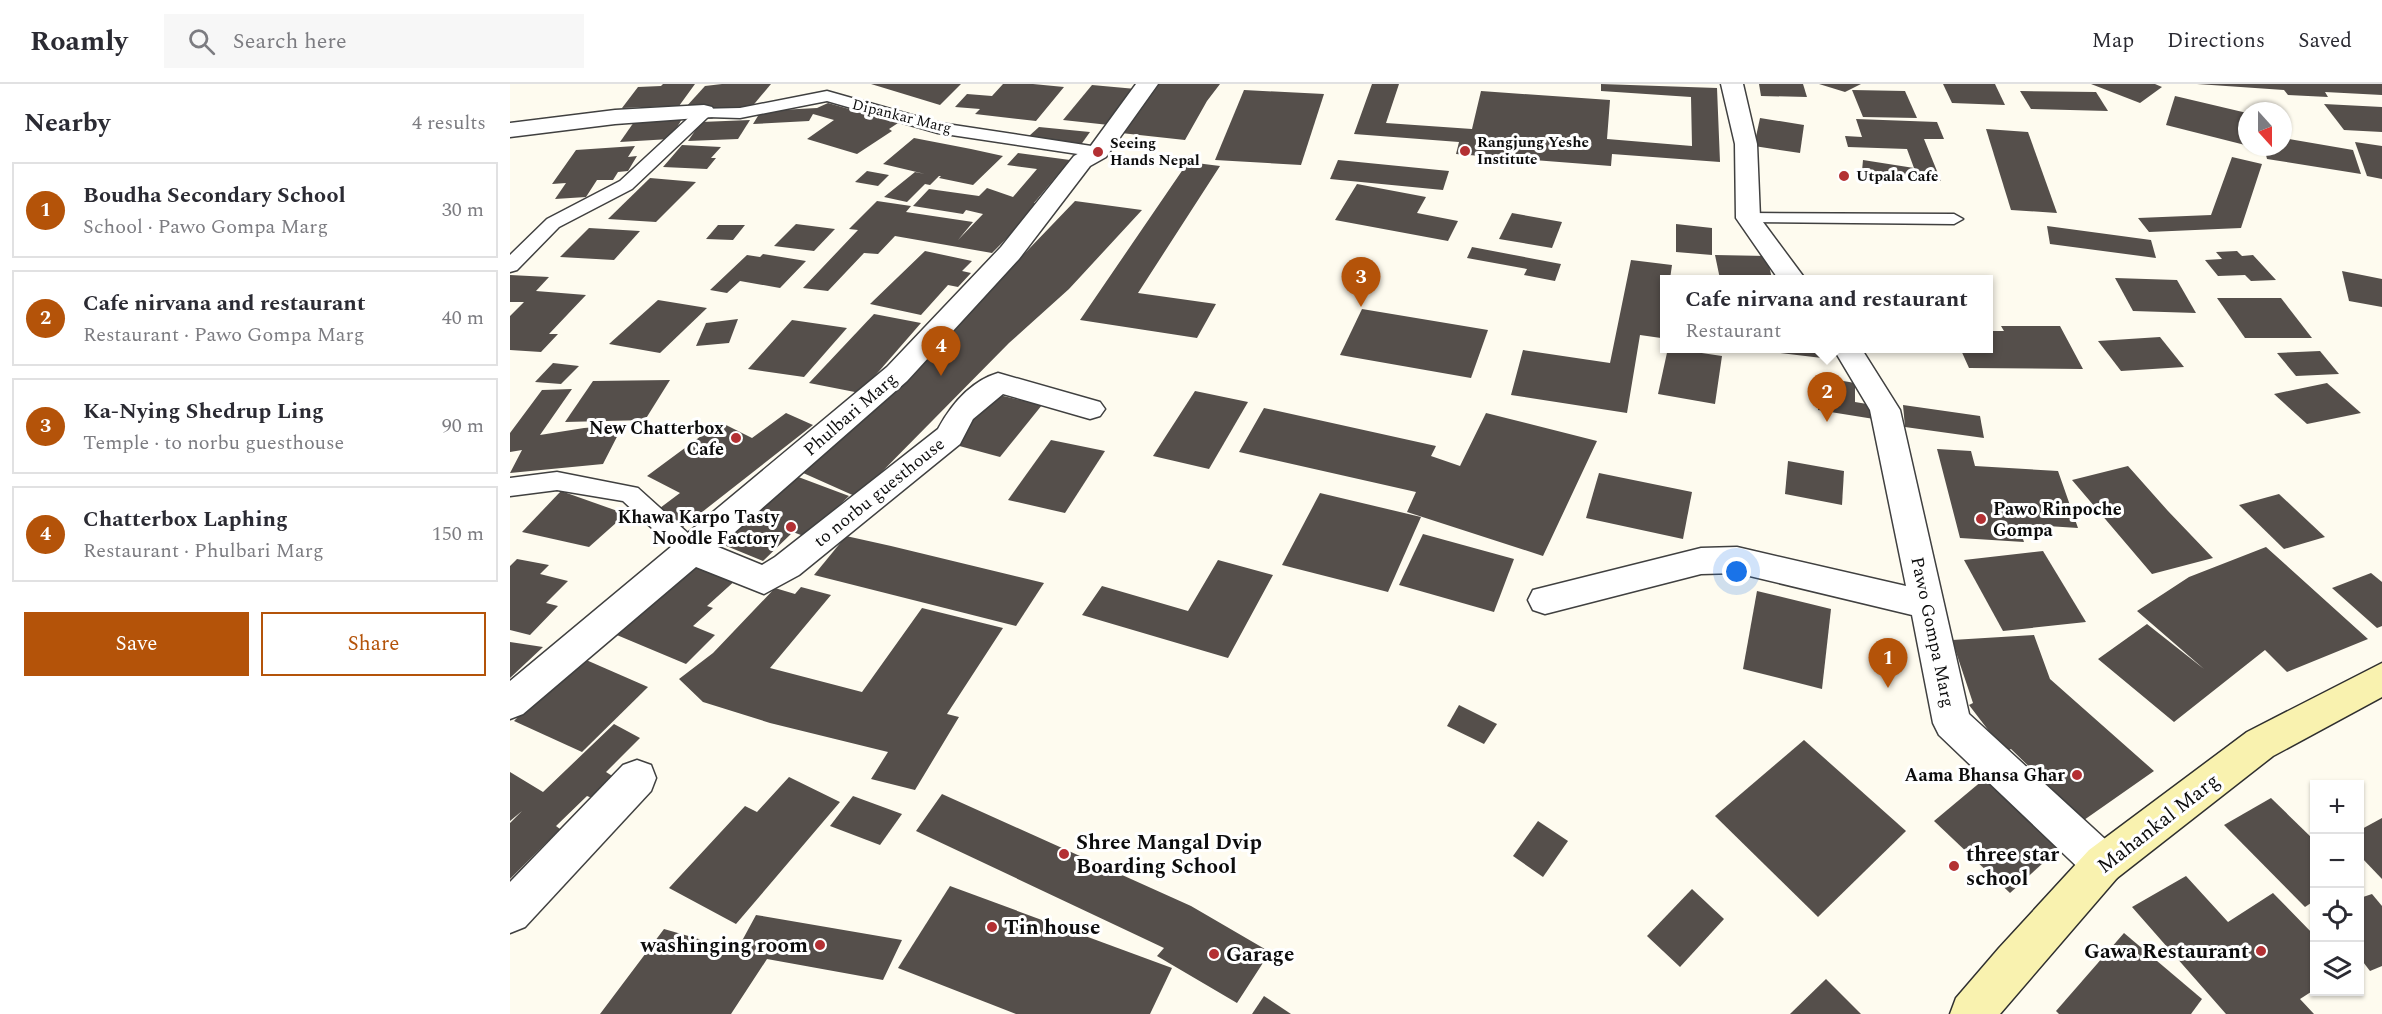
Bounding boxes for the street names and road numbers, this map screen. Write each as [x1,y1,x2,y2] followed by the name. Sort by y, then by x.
[850,93,954,140] street label: Dipankar Marg
[797,366,903,463] street label: Phulbari Marg
[808,431,951,554] street label: to norbu guesthouse
[1903,554,1962,710] street label: Pawo Gompa Marg
[2090,766,2227,882] street label: Mahankal Marg

